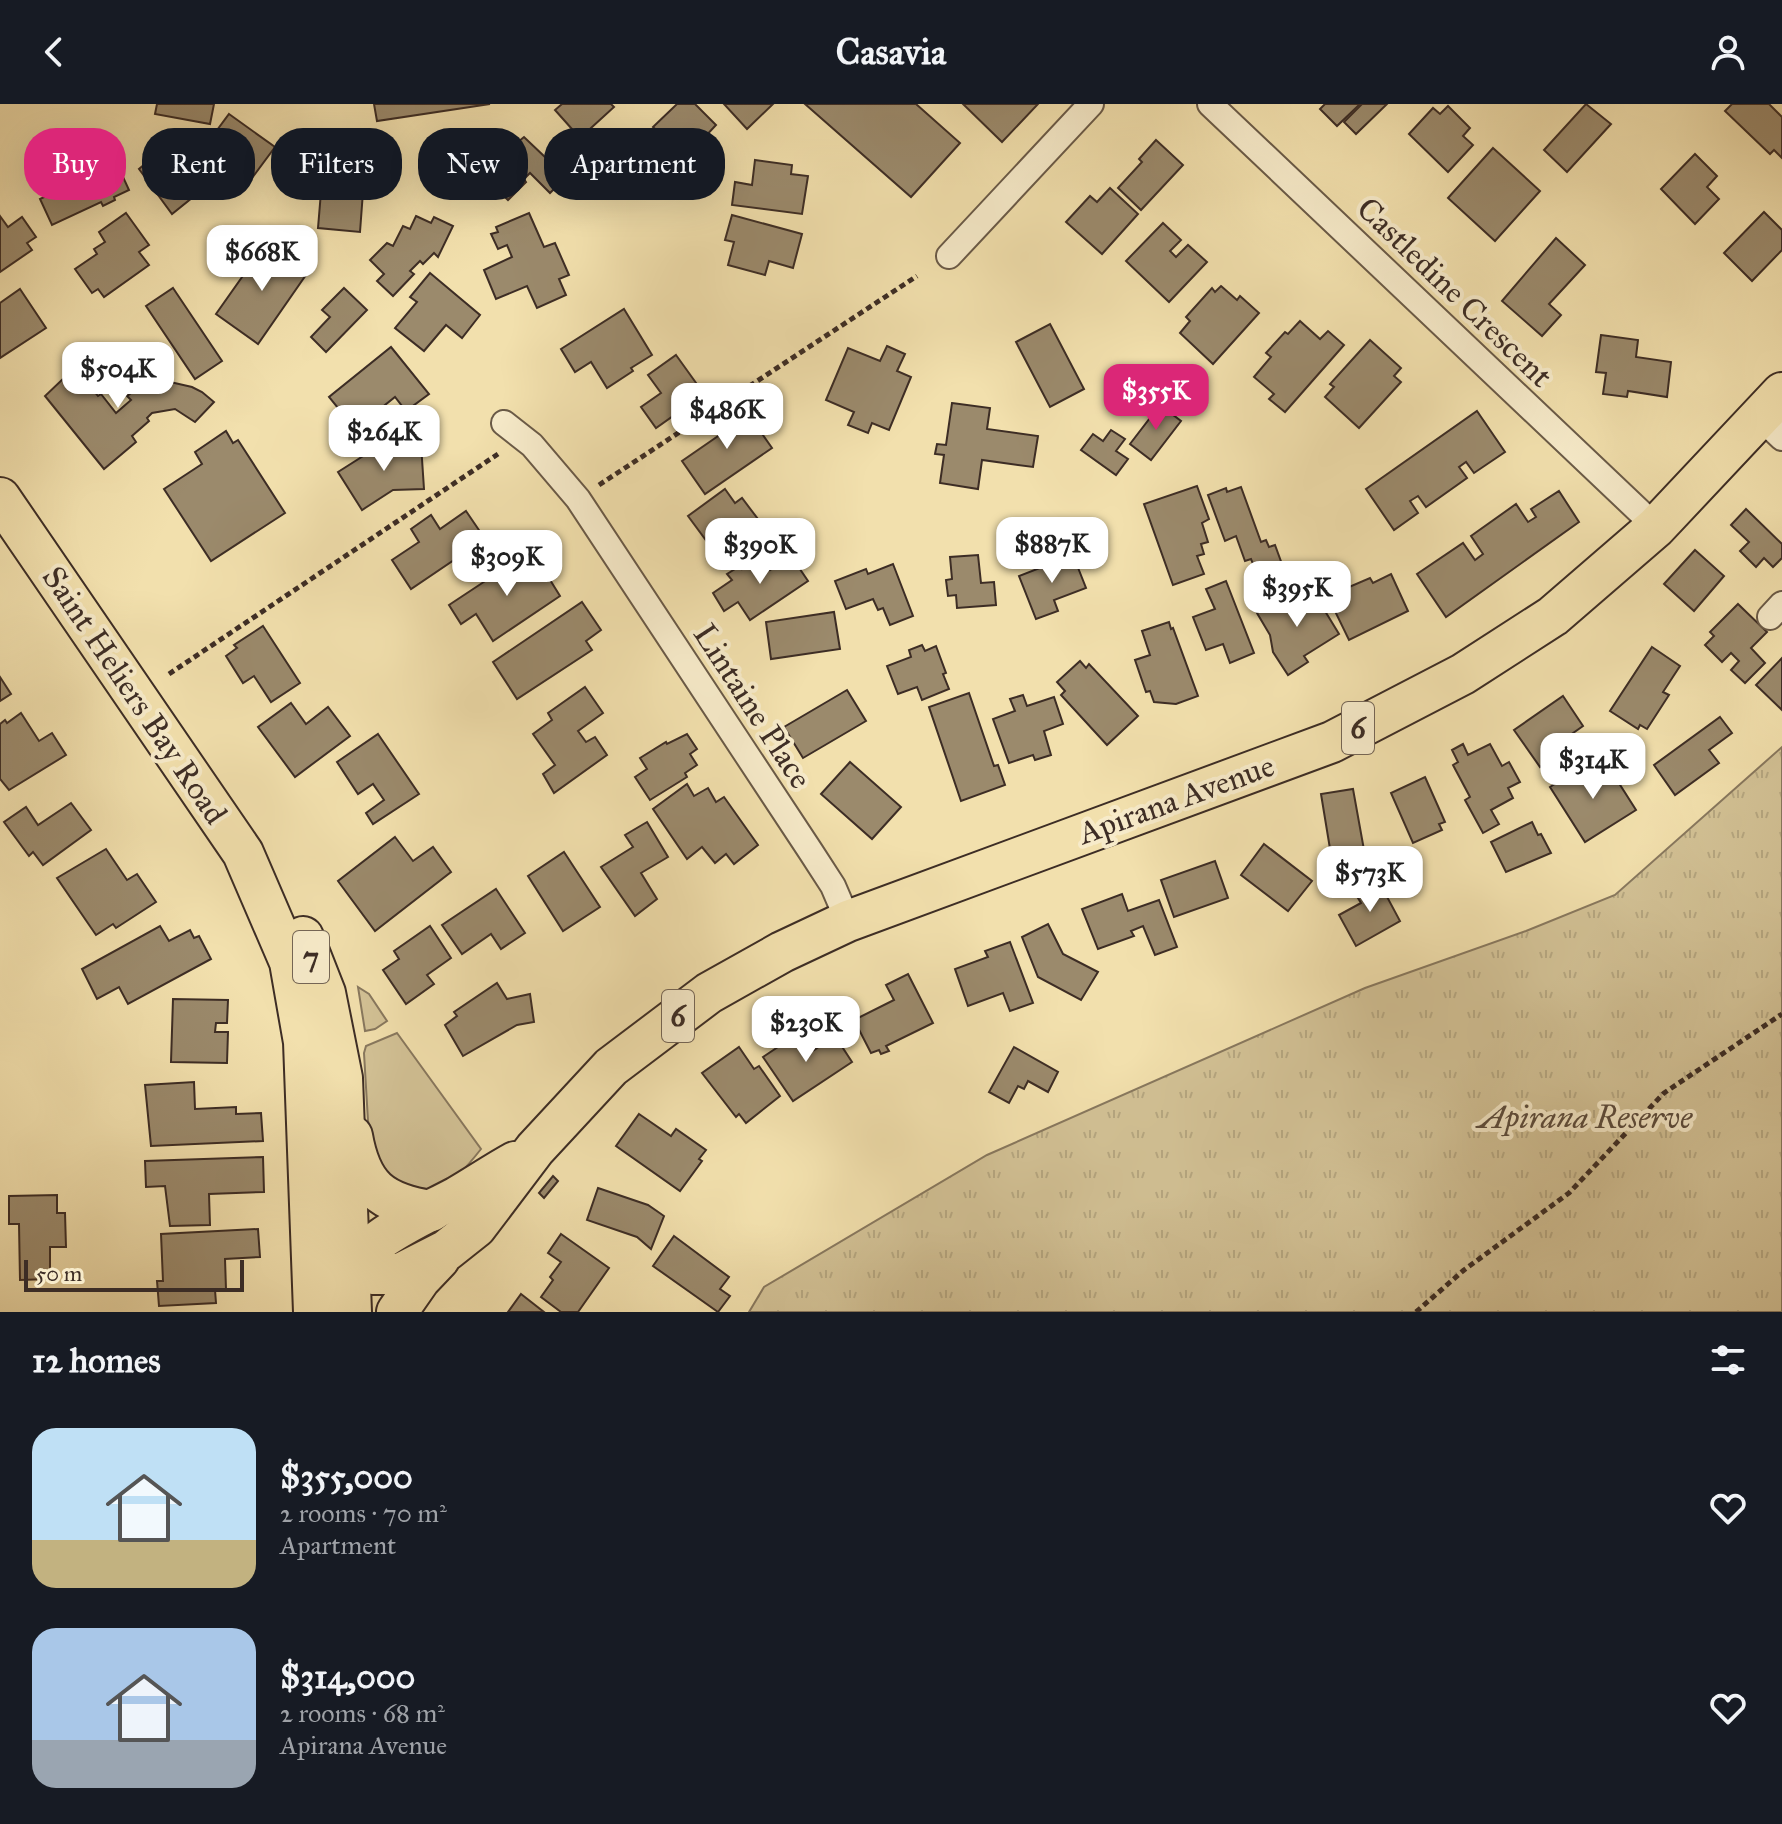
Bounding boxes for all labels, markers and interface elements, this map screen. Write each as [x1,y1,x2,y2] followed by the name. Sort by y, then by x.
[32,30,76,74] icon: back
[836,30,946,74] text: Casavia
[1706,30,1750,74] icon: person
[24,128,126,200] chip: Buy
[142,128,255,200] chip: Rent
[271,128,402,200] chip: Filters
[418,128,528,200] chip: New
[544,128,725,200] chip: Apartment
[1349,189,1560,395] street label: Castledine Crescent
[206,225,318,293] pin: $668K
[225,235,299,267] text: $668K
[62,342,174,410] pin: $504K
[80,352,156,384] text: $504K
[1100,364,1212,432] pin: $355K
[1122,374,1190,406] text: $355K
[671,383,783,451] pin: $486K
[689,393,765,425] text: $486K
[328,405,440,473] pin: $264K
[347,415,421,447] text: $264K
[996,517,1108,585] pin: $887K
[704,518,816,586] pin: $390K
[1014,527,1090,559] text: $887K
[723,528,797,560] text: $390K
[451,530,563,598] pin: $309K
[470,540,544,572] text: $309K
[34,559,235,832] street label: Saint Heliers Bay Road
[1241,561,1353,629] pin: $395K
[1262,571,1332,603] text: $395K
[685,617,820,796] street label: Lintaine Place
[1342,702,1374,754] road number: 6
[1537,733,1649,801] pin: $314K
[1558,743,1628,775] text: $314K
[1071,746,1279,854] street label: Apirana Avenue
[1314,846,1426,914] pin: $573K
[1335,856,1405,888] text: $573K
[293,931,329,983] road number: 7
[662,990,694,1042] road number: 6
[750,996,862,1064] pin: $230K
[770,1006,842,1038] text: $230K
[1475,1098,1693,1137] park label: Apirana Reserve
[24,1256,244,1292] scale bar
[36,1260,82,1287] text: 50 m
[1706,1338,1750,1382] icon: filters
[32,1340,161,1381] text: 12 homes
[280,1456,413,1497] text: $355,000
[96,1460,192,1556] icon: home
[1706,1486,1750,1530] icon: heart
[280,1497,447,1529] text: 2 rooms · 70 m²
[280,1529,396,1561] text: Apartment
[280,1656,415,1697] text: $314,000
[96,1660,192,1756] icon: home
[1706,1686,1750,1730] icon: heart
[280,1697,445,1729] text: 2 rooms · 68 m²
[280,1729,447,1761] text: Apirana Avenue

